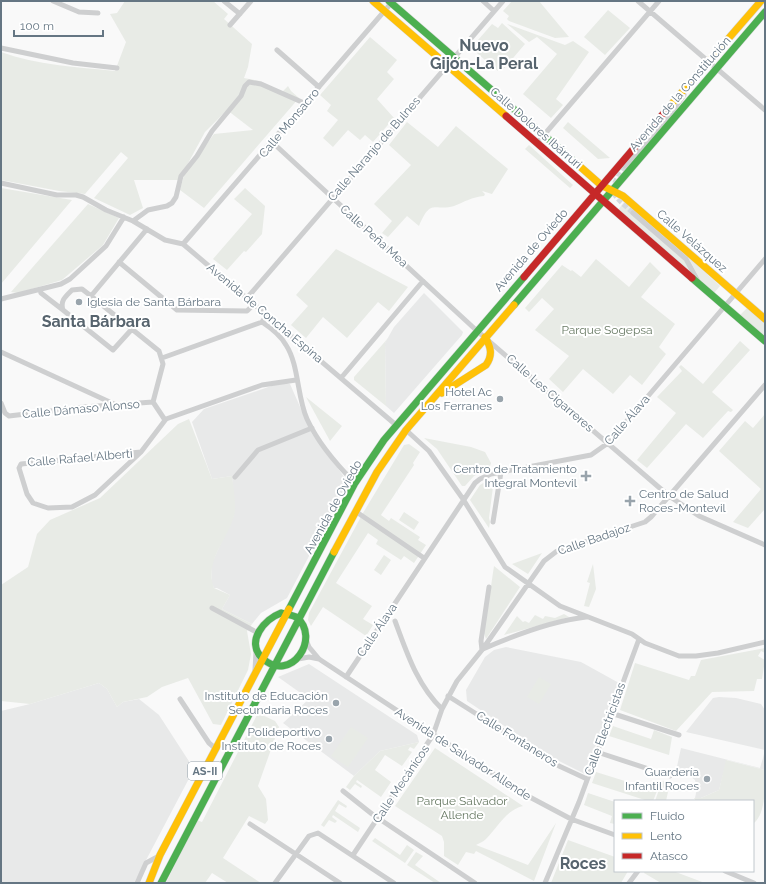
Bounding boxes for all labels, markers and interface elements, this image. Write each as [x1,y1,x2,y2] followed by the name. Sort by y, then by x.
[14,12,103,38] scale bar
[20,19,54,33] text: 100 m
[626,34,734,154] street label: Avenida de la Constitución
[430,36,539,73] district label: Nuevo Gijón-La Peral
[487,84,585,172] street label: Calle Dolores Ibárruri
[256,86,322,160] street label: Calle Monsacro
[325,94,423,204] street label: Calle Naranjo de Bulnes
[337,202,411,270] street label: Calle Peña Mea
[491,206,571,294] street label: Avenida de Oviedo
[654,207,730,275] street label: Calle Velázquez
[204,260,326,366] street label: Avenida de Concha Espina
[87,295,221,309] place label: Iglesia de Santa Bárbara
[74,297,84,307] marker: Iglesia de Santa Bárbara
[42,312,150,331] district label: Santa Bárbara
[561,323,653,337] park label: Parque Sogepsa
[503,351,597,435] street label: Calle Les Cigarreres
[421,385,492,413] place label: Hotel Ac Los Ferranes
[602,392,652,448] street label: Calle Álava
[495,394,505,404] marker: Hotel Ac Los Ferranes
[22,397,140,421] street label: Calle Dámaso Alonso
[27,446,133,470] street label: Calle Rafael Alberti
[301,458,365,556] street label: Avenida de Oviedo
[453,462,578,490] place label: Centro de Tratamiento Integral Montevil
[580,470,592,482] marker: Centro de Tratamiento Integral Montevil
[639,487,729,515] place label: Centro de Salud Roces-Montevil
[624,495,636,507] marker: Centro de Salud Roces-Montevil
[556,520,632,558] street label: Calle Badajoz
[354,601,400,659] street label: Calle Álava
[582,680,628,777] street label: Calle Electricistas
[205,689,328,717] place label: Instituto de Educación Secundaria Roces
[331,698,341,708] marker: Instituto de Educación Secundaria Roces
[392,705,534,803] street label: Avenida de Salvador Allende
[474,708,561,770] street label: Calle Fontaneros
[222,725,321,753] place label: Polideportivo Instituto de Roces
[324,734,334,744] marker: Polideportivo Instituto de Roces
[370,742,432,826] street label: Calle Mecánicos
[188,762,222,780] road number: AS-II
[625,765,699,793] place label: Guardería Infantil Roces
[702,774,712,784] marker: Guardería Infantil Roces
[416,794,508,822] park label: Parque Salvador Allende
[614,800,754,872] legend
[650,809,685,823] text: Fluido
[650,829,682,843] text: Lento
[650,849,688,863] text: Atasco
[560,854,606,873] district label: Roces

